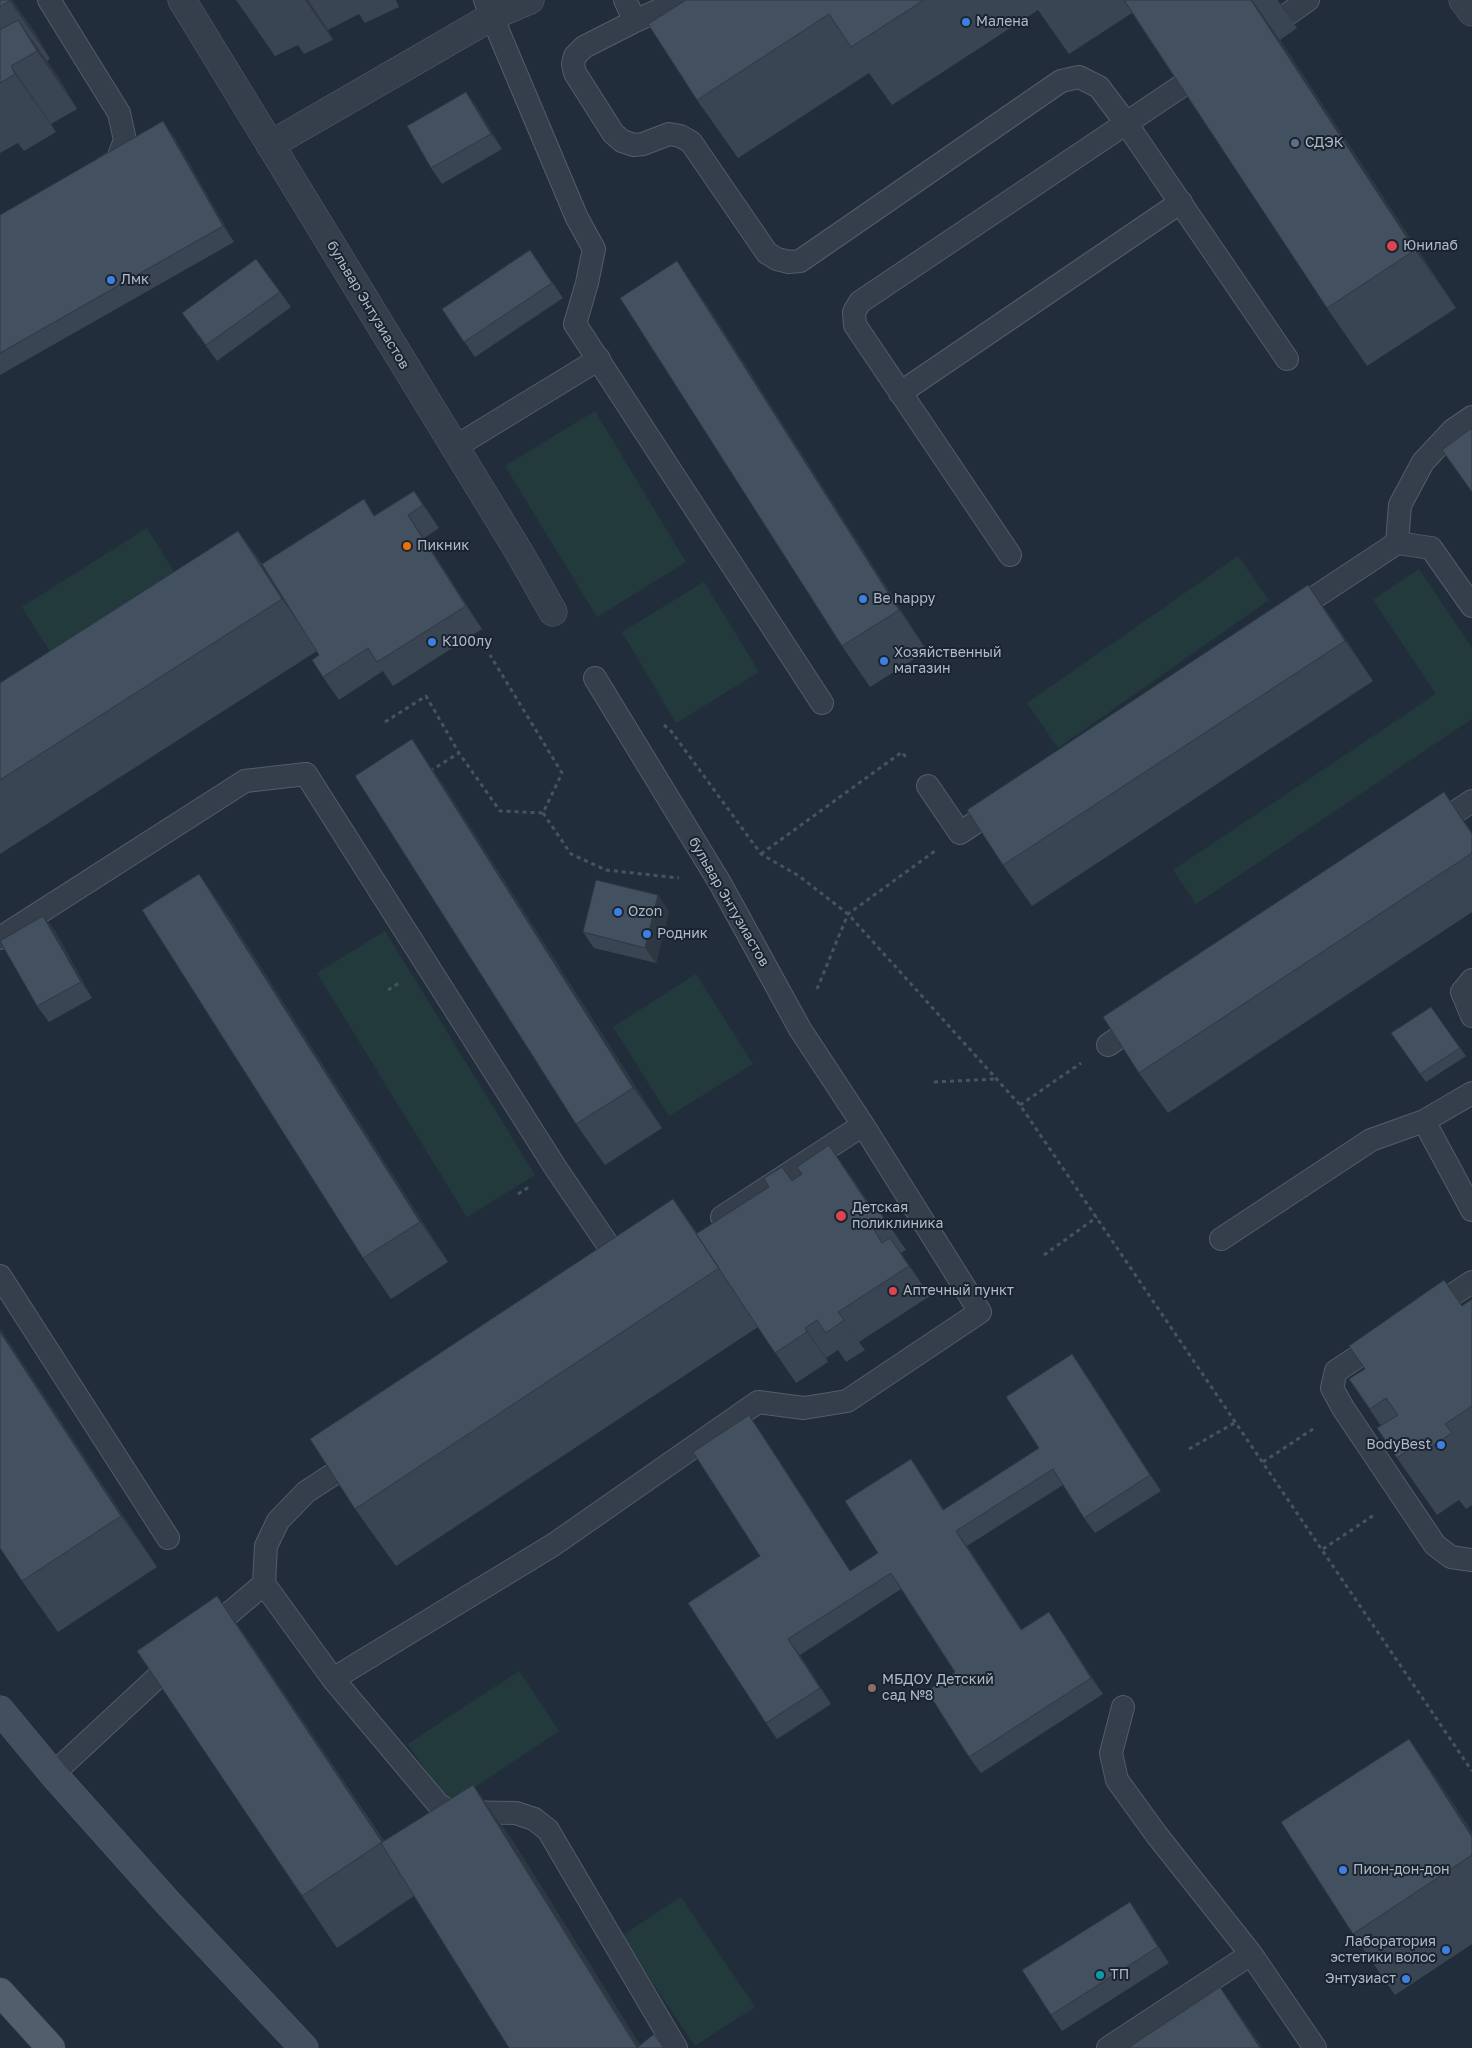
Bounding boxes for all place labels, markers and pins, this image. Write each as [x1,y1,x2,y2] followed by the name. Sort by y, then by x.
[976,14,1029,30] place label: Малена
[960,16,972,28] marker: Малена
[1305,135,1343,151] place label: СДЭК
[1289,137,1301,149] marker: СДЭК
[1403,238,1458,254] place label: Юнилаб
[1385,239,1399,253] marker: Юнилаб
[121,272,149,288] place label: Лмк
[105,274,117,286] marker: Лмк
[417,538,469,554] place label: Пикник
[401,540,413,552] marker: Пикник
[873,591,935,607] place label: Be happy
[857,593,869,605] marker: Be happy
[442,634,492,650] place label: К100лу
[426,636,438,648] marker: К100лу
[894,645,1002,678] place label: Хозяйственный магазин
[878,655,890,667] marker: Хозяйственный магазин
[628,904,662,920] place label: Ozon
[612,906,624,918] marker: Ozon
[657,926,708,942] place label: Родник
[641,928,653,940] marker: Родник
[852,1200,943,1232] place label: Детская поликлиника
[834,1209,848,1223] marker: Детская поликлиника
[903,1283,1014,1299] place label: Аптечный пункт
[887,1285,899,1297] marker: Аптечный пункт
[1366,1437,1431,1453] place label: BodyBest
[1435,1439,1447,1451] marker: BodyBest
[882,1672,994,1704] place label: МБДОУ Детский сад №8
[866,1682,878,1694] marker: МБДОУ Детский сад №8
[1353,1862,1450,1878] place label: Пион-дон-дон
[1337,1864,1349,1876] marker: Пион-дон-дон
[1330,1934,1436,1966] place label: Лаборатория эстетики волос
[1440,1944,1452,1956] marker: Лаборатория эстетики волос
[1110,1967,1129,1983] place label: ТП
[1094,1969,1106,1981] marker: ТП
[1325,1971,1396,1987] place label: Энтузиаст
[1400,1973,1412,1985] marker: Энтузиаст

